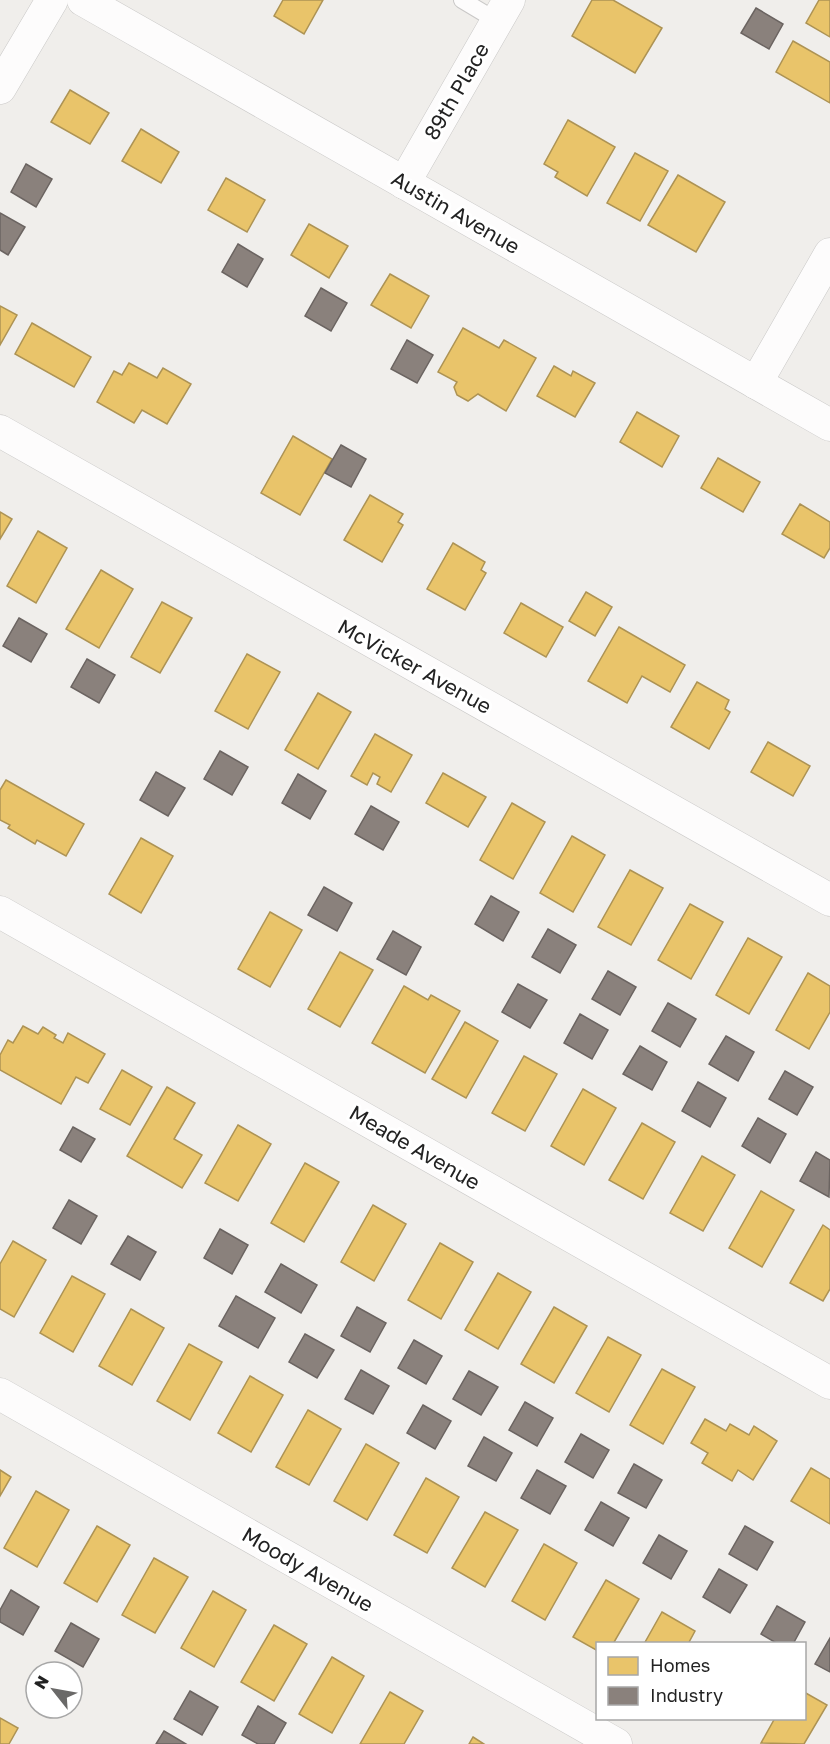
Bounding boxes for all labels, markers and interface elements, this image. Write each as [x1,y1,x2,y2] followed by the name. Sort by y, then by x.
[418,38,494,144] street label: 89th Place
[387,165,525,259] street label: Austin Avenue
[334,613,496,719] street label: McVicker Avenue
[345,1099,485,1195] street label: Meade Avenue
[238,1521,378,1617] street label: Moody Avenue
[596,1642,806,1720] legend
[650,1654,710,1676] text: Homes
[24,1660,84,1720] north arrow
[29,1672,53,1693] text: N
[650,1684,723,1706] text: Industry

